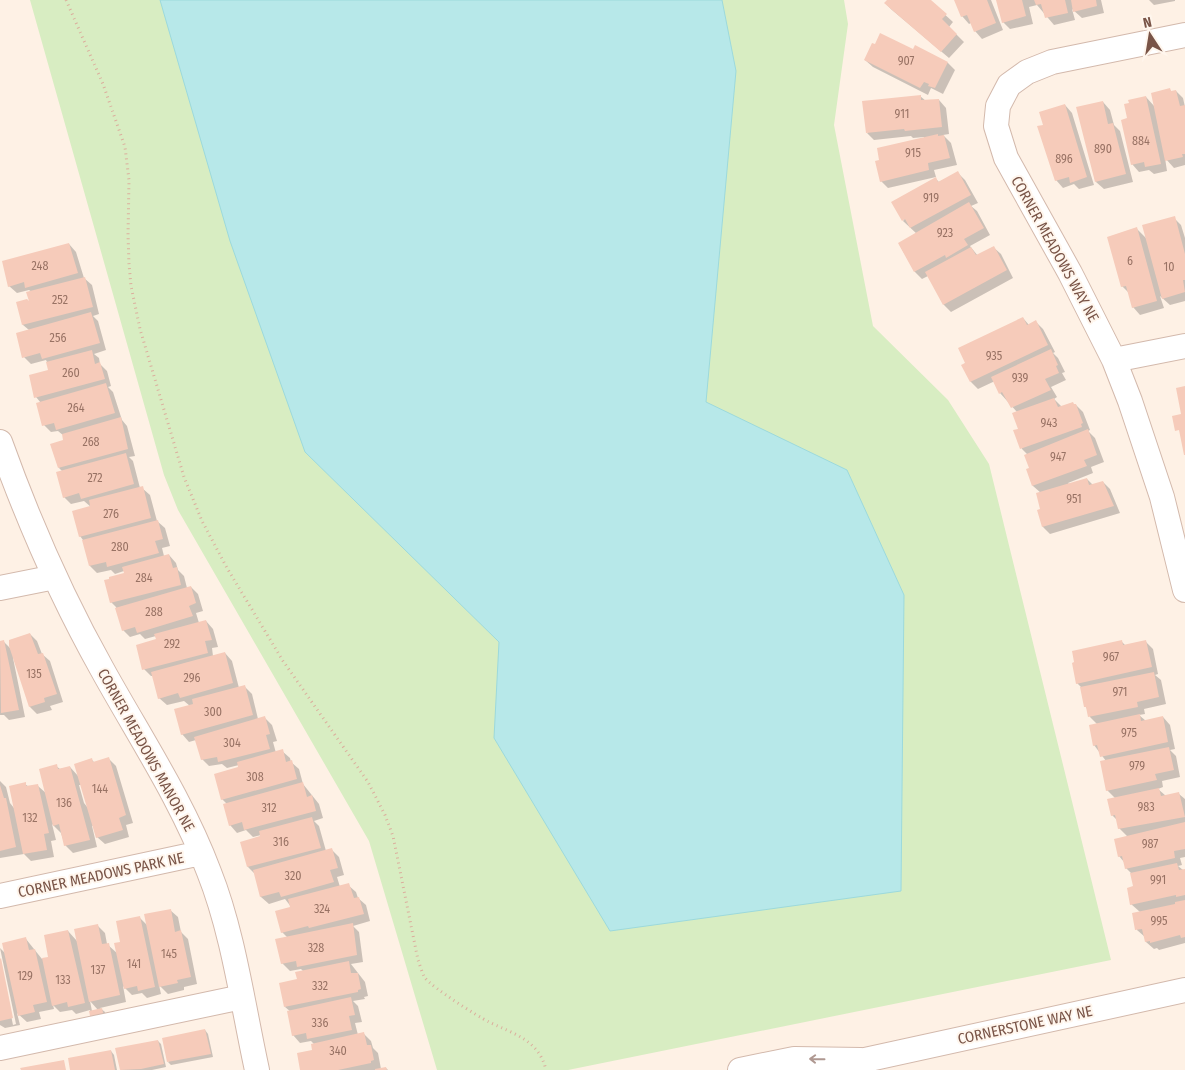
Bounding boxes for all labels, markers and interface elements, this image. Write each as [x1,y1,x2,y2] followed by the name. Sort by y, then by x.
[1125,10,1175,60] north arrow
[1142,14,1153,32] text: N
[898,54,915,68] house number: 907
[895,107,909,121] house number: 911
[1132,134,1150,148] house number: 884
[1094,142,1112,156] house number: 890
[905,146,921,160] house number: 915
[1055,152,1073,166] house number: 896
[1007,173,1103,325] street label: CORNER MEADOWS WAY NE
[923,191,939,205] house number: 919
[937,226,953,240] house number: 923
[1127,254,1133,268] house number: 6
[32,259,48,273] house number: 248
[1164,260,1174,274] house number: 10
[52,293,68,307] house number: 252
[50,331,66,345] house number: 256
[986,349,1003,363] house number: 935
[62,366,80,380] house number: 260
[1012,371,1029,385] house number: 939
[67,401,85,415] house number: 264
[1041,416,1057,430] house number: 943
[82,435,100,449] house number: 268
[1050,450,1066,464] house number: 947
[87,471,103,485] house number: 272
[1066,492,1082,506] house number: 951
[103,507,119,521] house number: 276
[111,540,129,554] house number: 280
[135,571,153,585] house number: 284
[145,605,163,619] house number: 288
[164,637,180,651] house number: 292
[1103,650,1119,664] house number: 967
[94,665,198,835] street label: CORNER MEADOWS MANOR NE
[26,667,42,681] house number: 135
[184,671,201,685] house number: 296
[1112,685,1128,699] house number: 971
[204,705,222,719] house number: 300
[1121,726,1137,740] house number: 975
[223,736,241,750] house number: 304
[1129,759,1145,773] house number: 979
[246,770,264,784] house number: 308
[92,782,108,796] house number: 144
[56,796,72,810] house number: 136
[1137,800,1155,814] house number: 983
[261,801,277,815] house number: 312
[22,811,38,825] house number: 132
[273,835,289,849] house number: 316
[1142,837,1158,851] house number: 987
[16,849,186,901] street label: CORNER MEADOWS PARK NE
[285,869,301,883] house number: 320
[1150,873,1166,887] house number: 991
[314,902,330,916] house number: 324
[1150,914,1168,928] house number: 995
[308,941,324,955] house number: 328
[161,947,177,961] house number: 145
[127,957,141,971] house number: 141
[91,963,106,977] house number: 137
[17,969,33,983] house number: 129
[55,973,71,987] house number: 133
[312,979,328,993] house number: 332
[956,1002,1094,1048] street label: CORNERSTONE WAY NE
[312,1016,328,1030] house number: 336
[329,1044,347,1058] house number: 340
[809,1054,825,1064] one-way arrow

